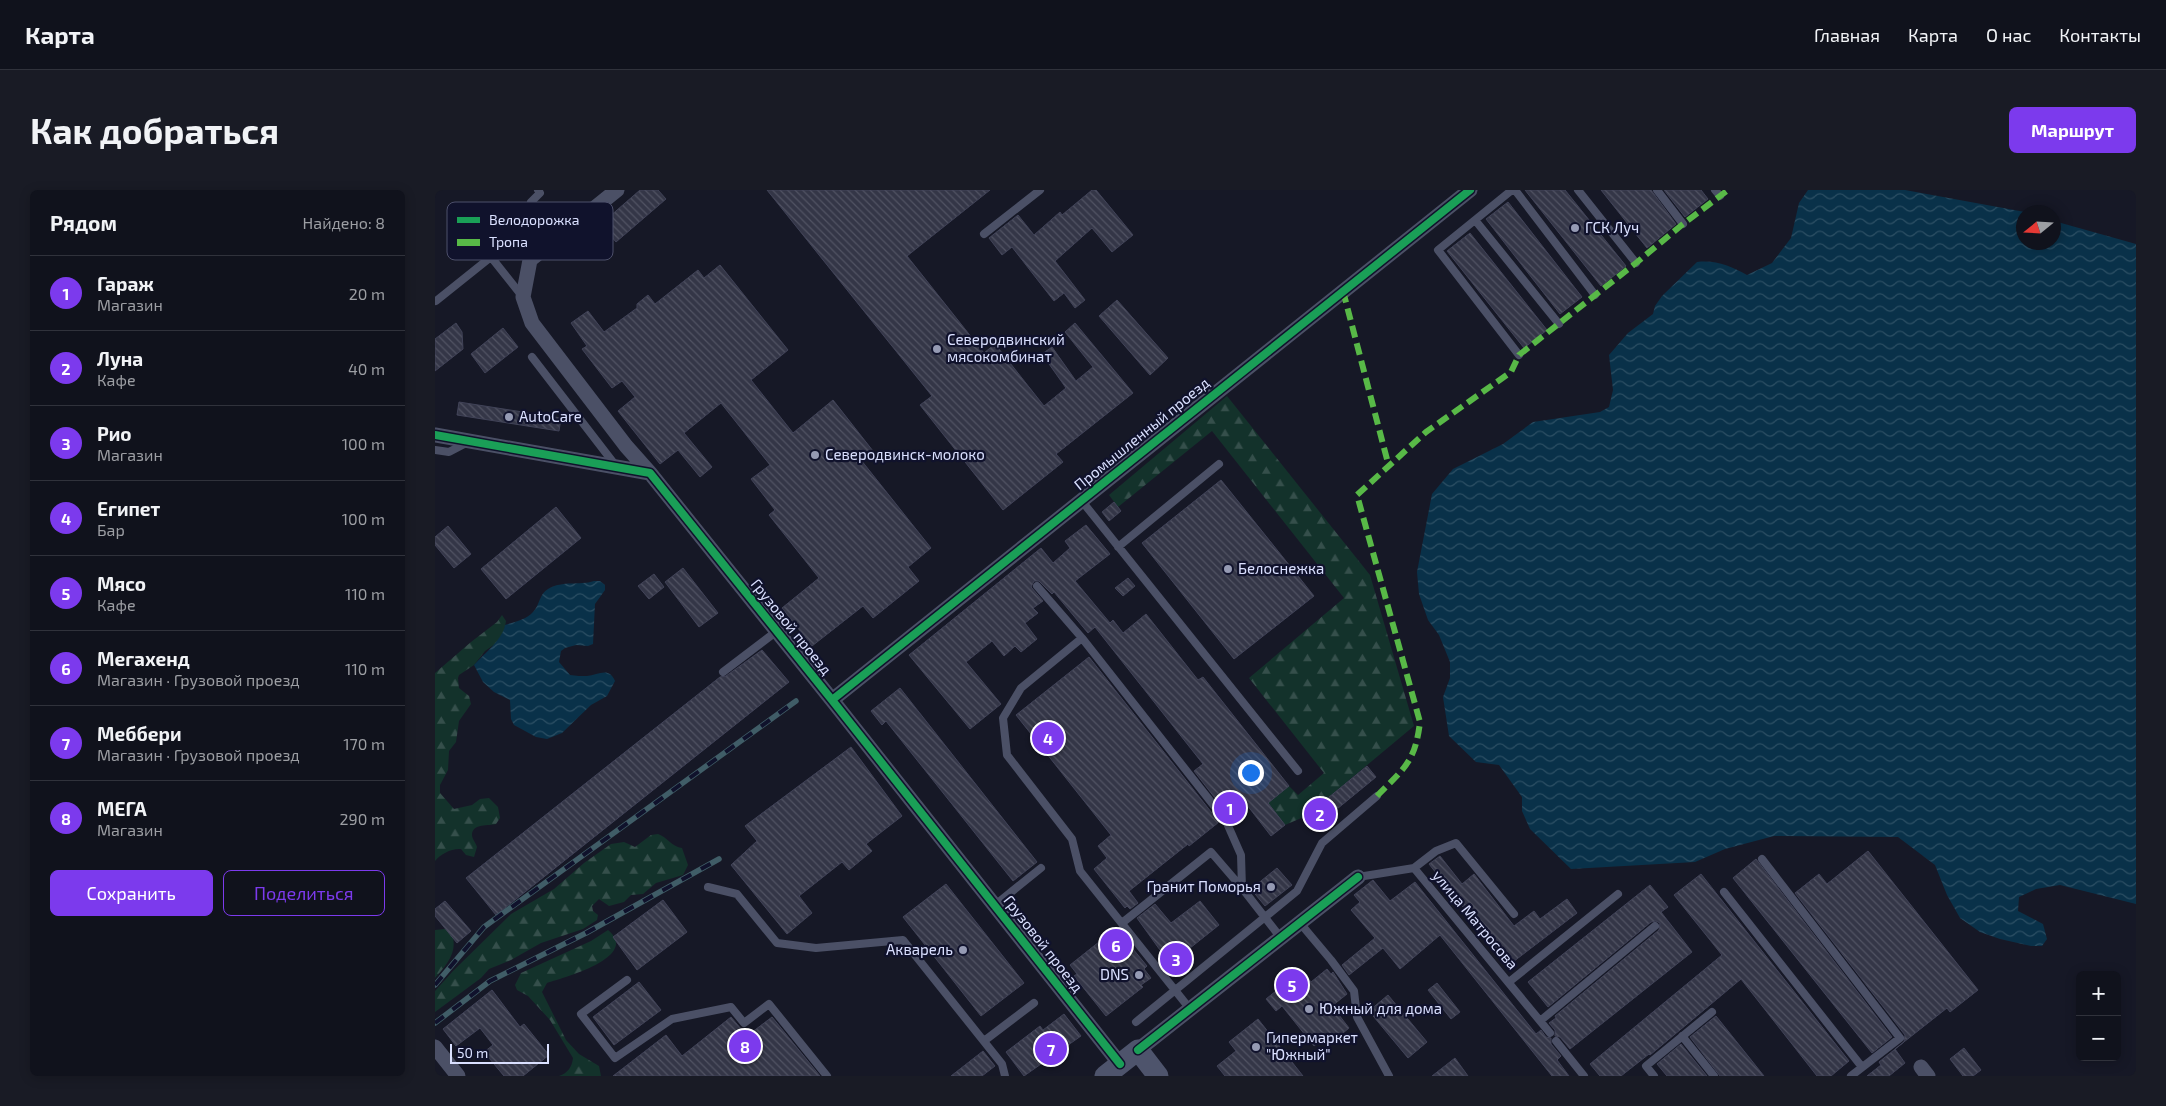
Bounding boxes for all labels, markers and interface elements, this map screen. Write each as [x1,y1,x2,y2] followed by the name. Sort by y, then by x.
[25,20,95,49] text: Карта
[1814,24,1880,46] text: Главная
[1908,24,1958,46] text: Карта
[1986,24,2031,46] text: О нас
[2059,24,2141,46] text: Контакты
[2009,107,2136,153] button: Маршрут
[30,109,279,151] text: Как добраться
[447,202,613,260] legend
[2016,205,2061,250] north arrow
[50,210,117,235] text: Рядом
[489,211,579,228] text: Велодорожка
[303,213,385,232] text: Найдено: 8
[1585,218,1639,237] place label: ГСК Луч
[1569,222,1581,234] marker: ГСК Луч
[489,233,528,250] text: Тропа
[97,272,154,295] text: Гараж
[63,284,69,303] text: 1
[349,284,385,303] text: 20 m
[97,295,163,314] text: Магазин
[947,330,1065,365] place label: Северодвинский мясокомбинат
[931,343,943,355] marker: Северодвинский мясокомбинат
[97,347,143,370] text: Луна
[61,359,71,378] text: 2
[348,359,385,378] text: 40 m
[97,370,136,389] text: Кафе
[1070,373,1213,493] street label: Промышленный проезд
[519,407,582,425] place label: AutoCare
[503,411,515,423] marker: AutoCare
[97,422,132,445] text: Рио
[61,434,71,453] text: 3
[342,434,385,453] text: 100 m
[97,445,163,464] text: Магазин
[825,445,985,463] place label: Северодвинск-молоко
[809,449,821,461] marker: Северодвинск-молоко
[97,497,160,520] text: Египет
[61,509,71,528] text: 4
[342,509,385,528] text: 100 m
[97,520,125,539] text: Бар
[1238,559,1324,577] place label: Белоснежка
[1222,563,1234,575] marker: Белоснежка
[97,572,146,595] text: Мясо
[747,575,836,679] street label: Грузовой проезд
[62,584,70,603] text: 5
[345,584,385,603] text: 110 m
[97,595,136,614] text: Кафе
[97,647,190,670] text: Мегахенд
[61,659,71,678] text: 6
[345,659,385,678] text: 110 m
[97,670,300,689] text: Магазин · Грузовой проезд
[1032,719,1064,757] pin: 4
[97,722,182,745] text: Меббери
[62,734,70,753] text: 7
[343,734,385,753] text: 170 m
[97,745,300,764] text: Магазин · Грузовой проезд
[1238,760,1264,786] your location
[1214,789,1246,827] pin: 1
[1304,795,1336,833] pin: 2
[97,797,147,820] text: МЕГА
[61,809,71,828] text: 8
[340,809,385,828] text: 290 m
[97,820,163,839] text: Магазин
[1428,866,1522,973] street label: улица Матросова
[50,870,213,916] button: Сохранить
[223,870,385,916] button: Поделиться
[1147,877,1261,895] place label: Гранит Поморья
[1265,881,1277,893] marker: Гранит Поморья
[1000,891,1087,996] street label: Грузовой проезд
[1100,926,1132,964] pin: 6
[886,940,953,958] place label: Акварель
[1160,940,1192,978] pin: 3
[957,944,969,956] marker: Акварель
[1100,965,1129,983] place label: DNS
[1276,966,1308,1004] pin: 5
[1133,969,1145,981] marker: DNS
[2076,971,2121,1061] map controls
[2076,971,2121,1016] button: +
[1319,999,1442,1017] place label: Южный для дома
[1303,1003,1315,1015] marker: Южный для дома
[2076,1016,2121,1061] button: −
[729,1027,761,1065] pin: 8
[1266,1028,1358,1063] place label: Гипермаркет "Южный"
[1035,1030,1067,1068] pin: 7
[450,1041,549,1064] scale bar
[1250,1041,1262,1053] marker: Гипермаркет "Южный"
[457,1044,488,1061] text: 50 m

